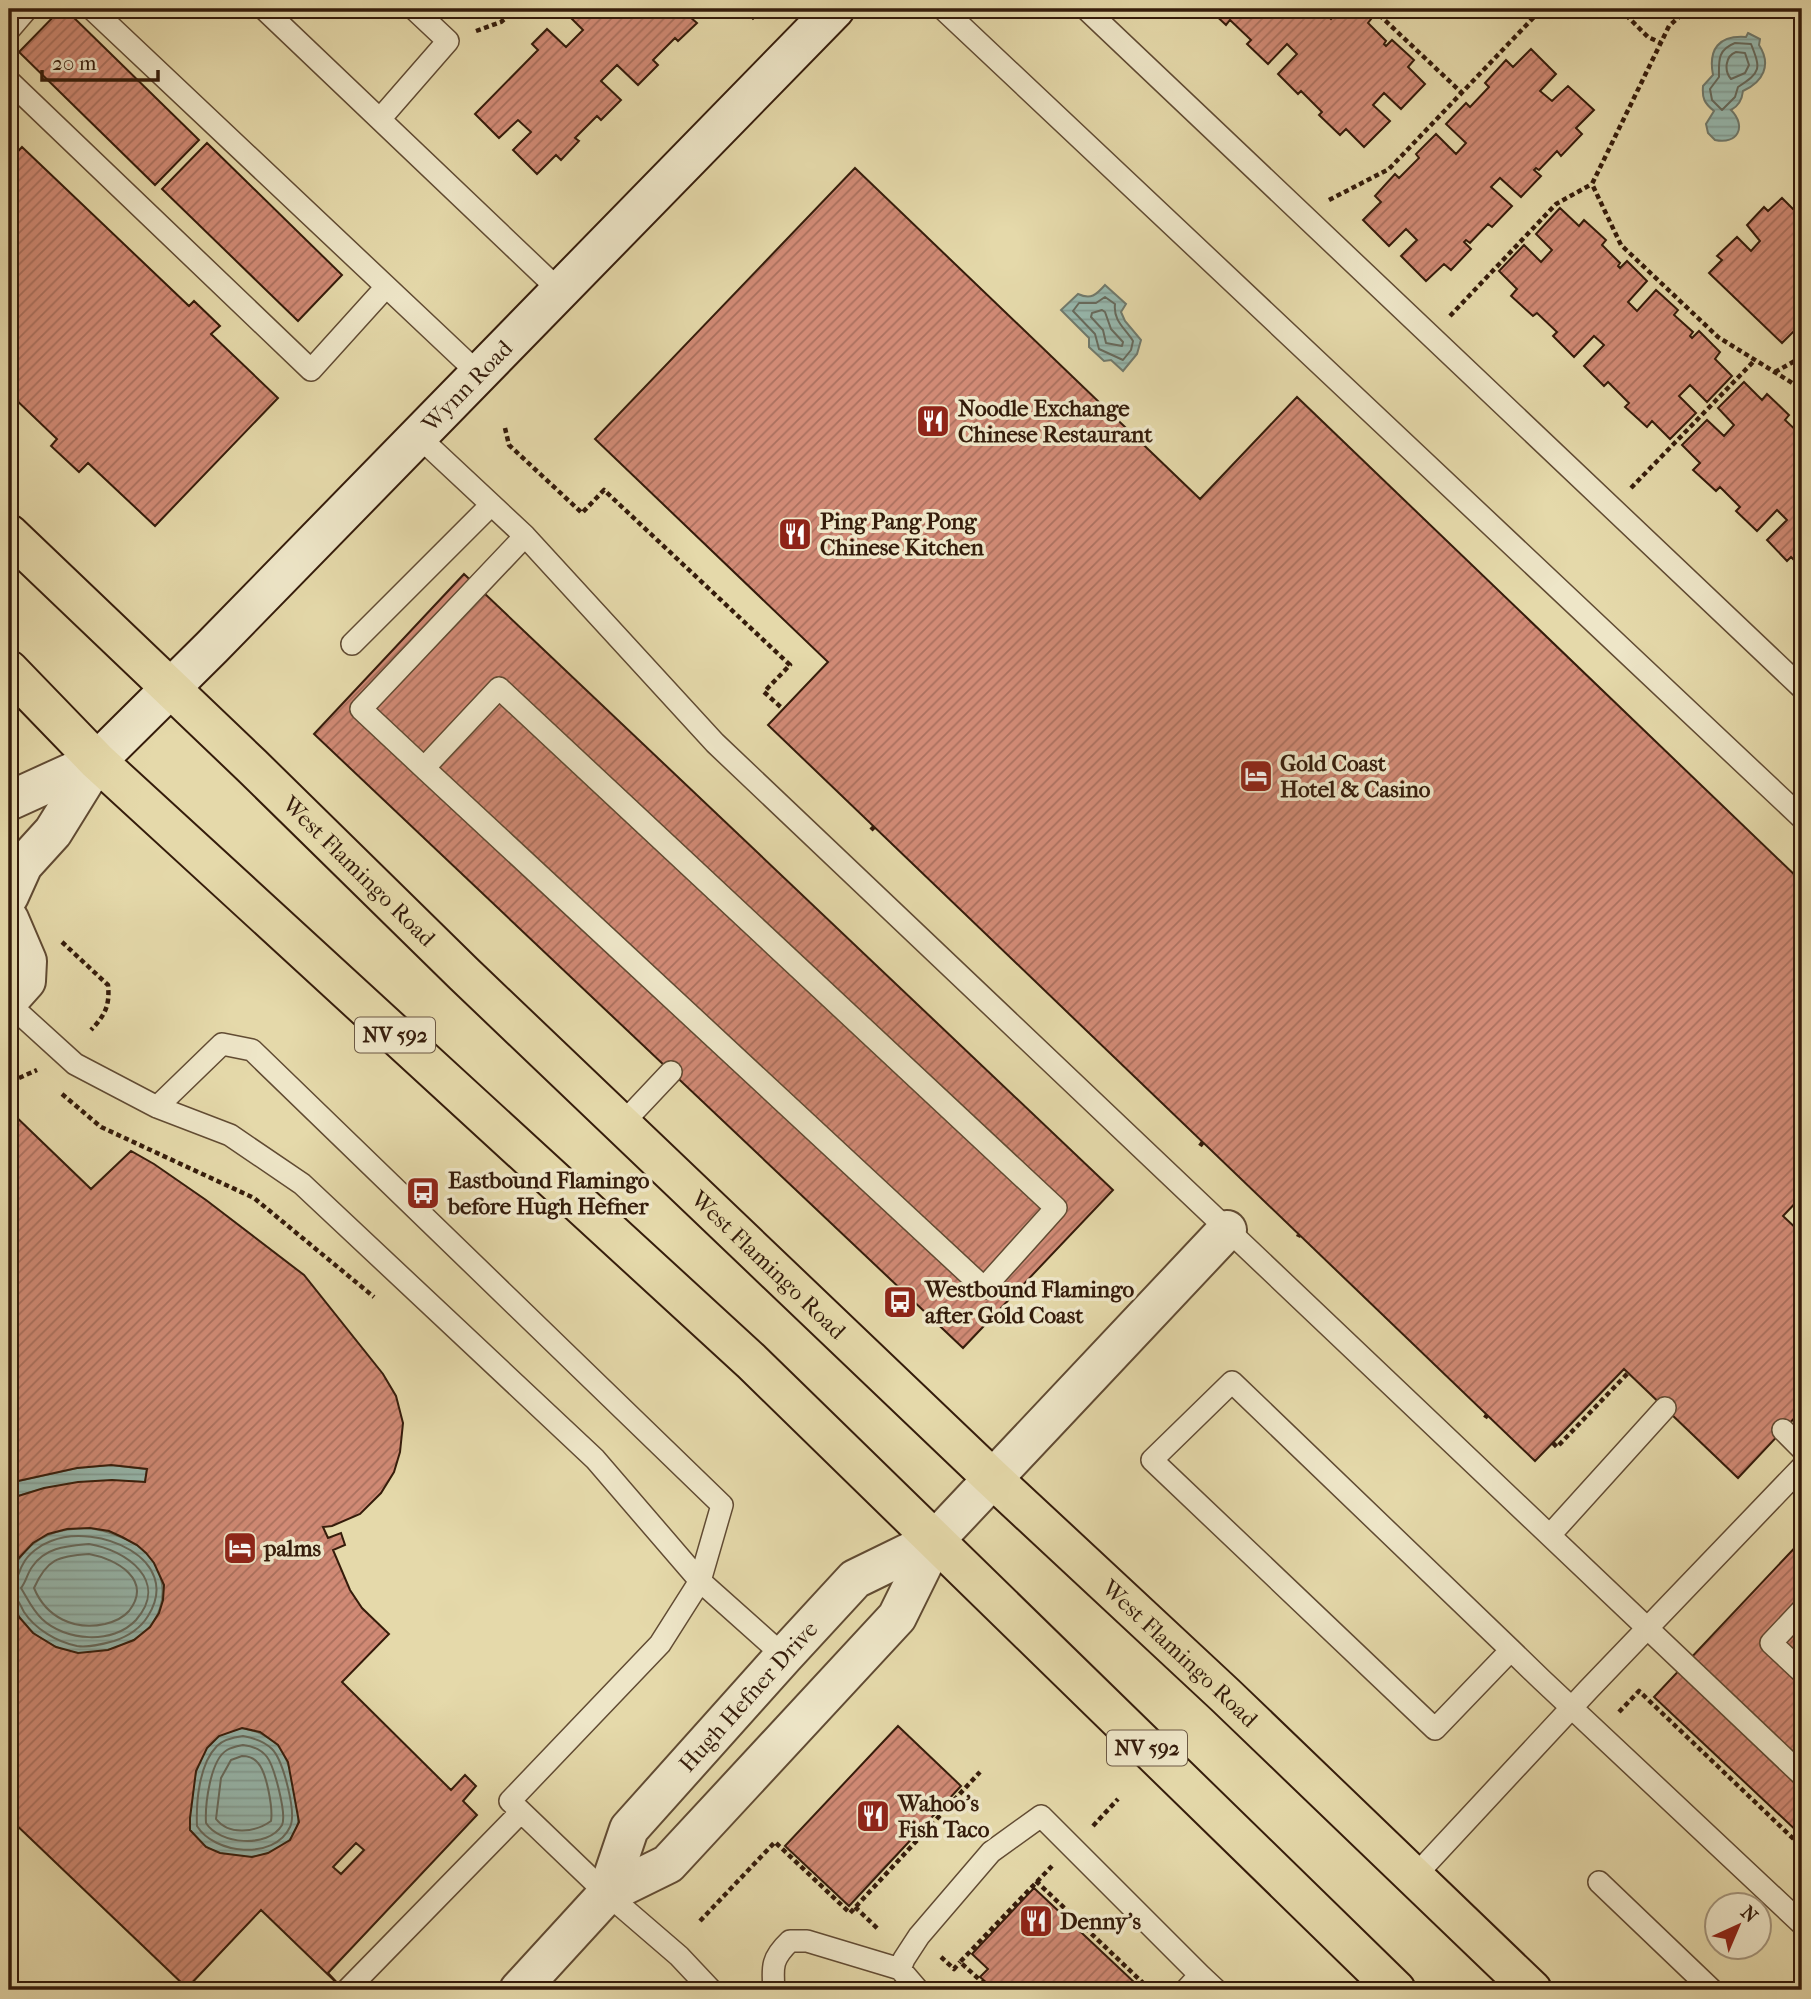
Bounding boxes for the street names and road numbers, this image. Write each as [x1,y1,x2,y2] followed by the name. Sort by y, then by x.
[416,334,518,438] street label: Wynn Road
[276,790,441,952] street label: West Flamingo Road
[355,1018,435,1052] road number: NV 592
[685,1185,851,1345] street label: West Flamingo Road
[1096,1574,1263,1733] street label: West Flamingo Road
[674,1616,823,1778] street label: Hugh Hefner Drive
[1107,1730,1187,1766] road number: NV 592

